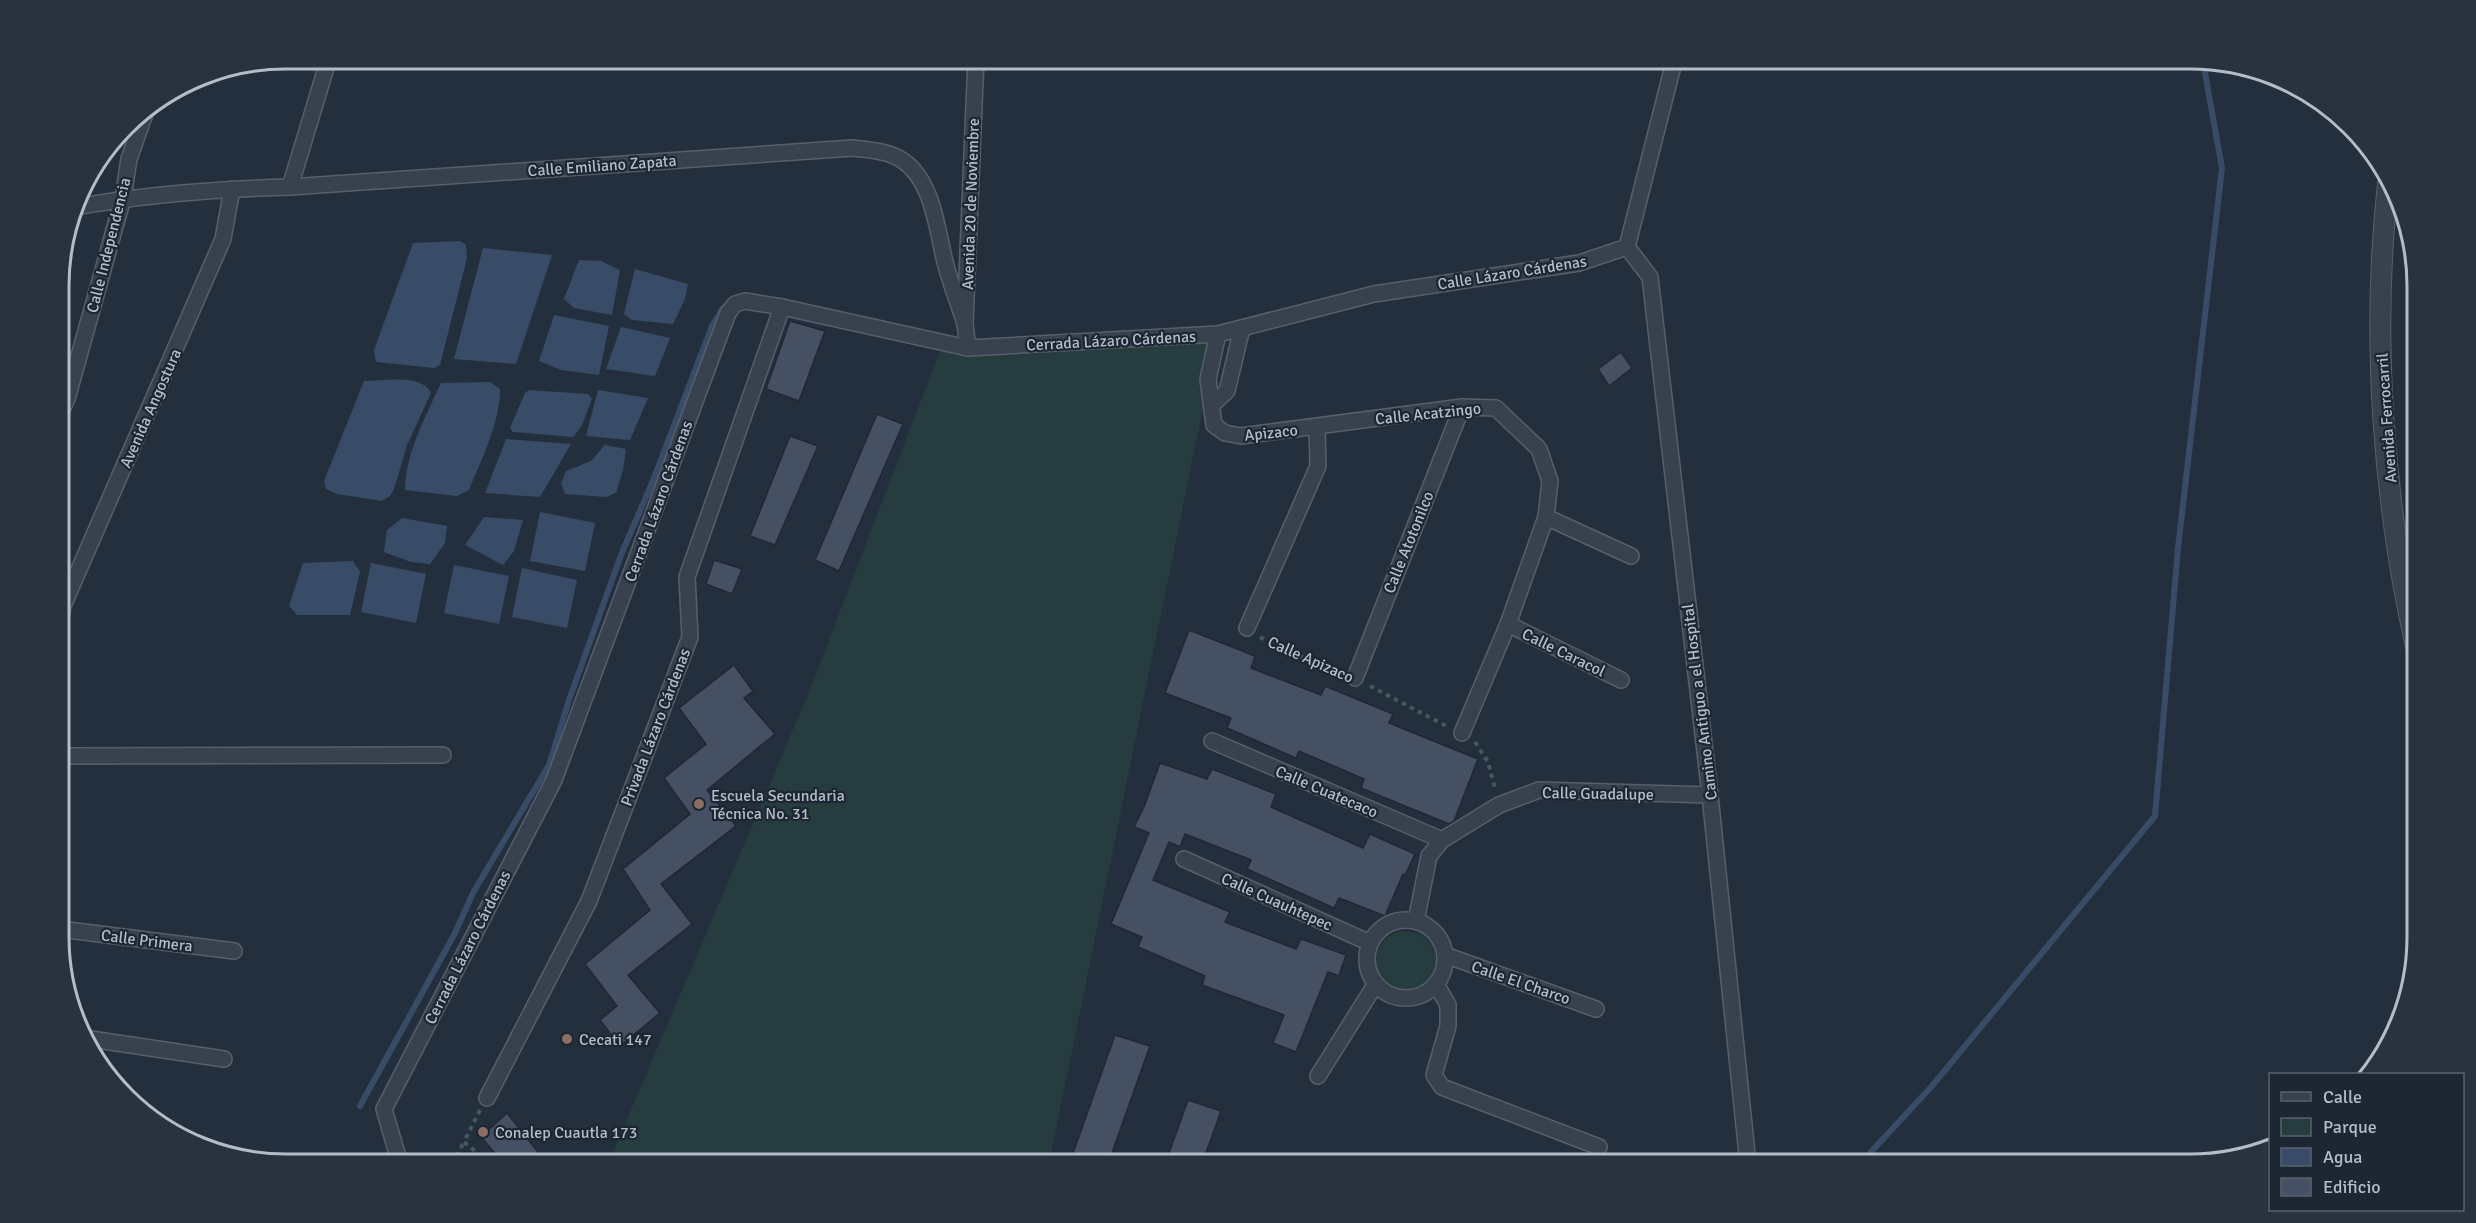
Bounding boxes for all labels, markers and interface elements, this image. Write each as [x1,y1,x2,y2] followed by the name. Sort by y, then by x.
[958,118,984,290] street label: Avenida 20 de Noviembre
[527,151,677,181] street label: Calle Emiliano Zapata
[82,176,135,315] street label: Calle Independencia
[1436,251,1588,295] street label: Calle Lázaro Cárdenas
[1026,327,1197,355] street label: Cerrada Lázaro Cárdenas
[116,346,186,471] street label: Avenida Angostura
[2372,352,2402,484] street label: Avenida Ferrocarril
[1374,398,1482,429] street label: Calle Acatzingo
[620,418,697,585] street label: Cerrada Lázaro Cárdenas
[1243,420,1299,446] street label: Apizaco
[1379,488,1439,596] street label: Calle Atotonilco
[1678,602,1722,801] street label: Camino Antiguo a el Hospital
[1519,624,1609,682] street label: Calle Caracol
[1265,632,1357,688] street label: Calle Apizaco
[617,646,695,809] street label: Privada Lázaro Cárdenas
[1272,761,1381,822] street label: Calle Cuatecaco
[1542,783,1654,805] street label: Calle Guadalupe
[711,786,845,824] place label: Escuela Secundaria Técnica No. 31
[692,797,706,811] marker: Escuela Secundaria Técnica No. 31
[420,867,515,1028] street label: Cerrada Lázaro Cárdenas
[1218,868,1335,935] street label: Calle Cuauhtepec
[100,925,194,957] street label: Calle Primera
[1469,957,1573,1009] street label: Calle El Charco
[579,1030,652,1050] place label: Cecati 147
[560,1032,574,1046] marker: Cecati 147
[2269,1073,2464,1211] legend
[2323,1086,2362,1108] text: Calle
[2323,1116,2377,1138] text: Parque
[495,1123,637,1143] place label: Conalep Cuautla 173
[476,1125,490,1139] marker: Conalep Cuautla 173
[2323,1146,2362,1168] text: Agua
[2323,1176,2381,1198] text: Edificio

